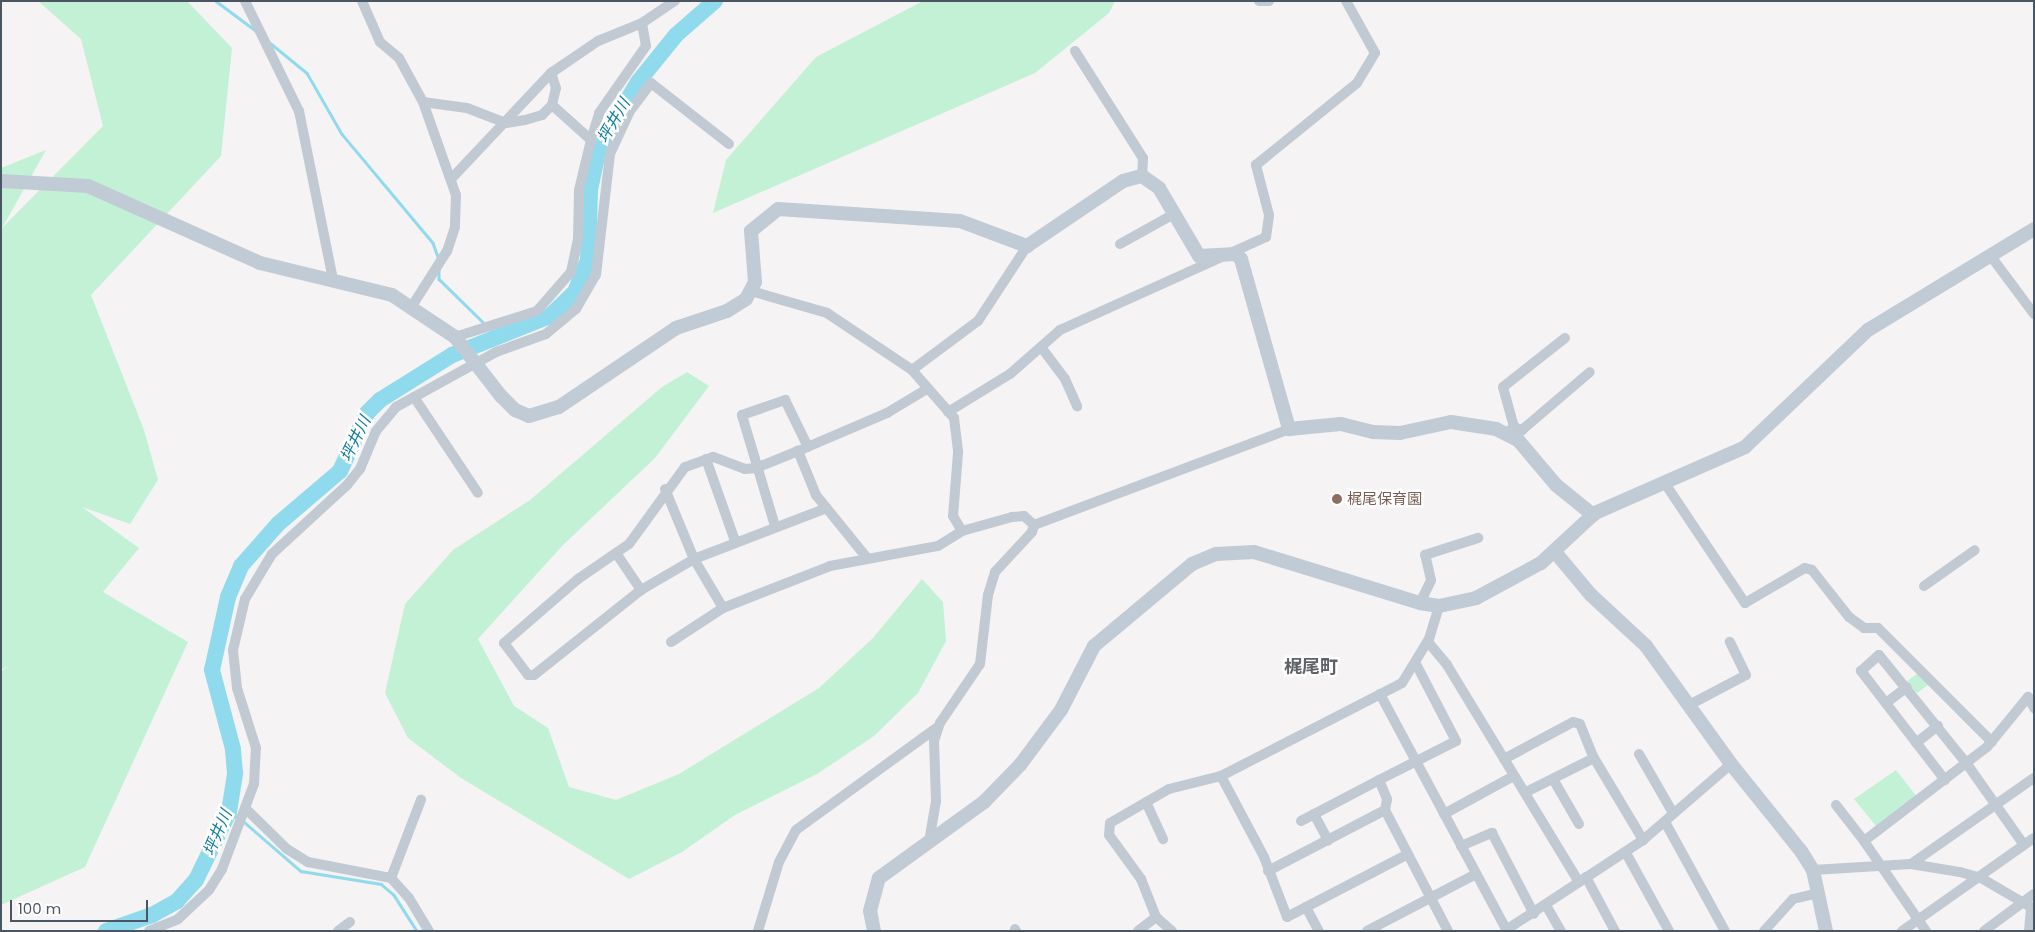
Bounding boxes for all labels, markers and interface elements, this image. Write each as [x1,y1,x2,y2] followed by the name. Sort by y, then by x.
[594,95,634,147] water label: 坪井川
[337,413,375,465] water label: 坪井川
[1347,490,1422,508] place label: 梶尾保育園
[1331,493,1343,505] marker: 梶尾保育園
[1284,656,1338,678] district label: 梶尾町
[200,807,236,859] water label: 坪井川
[12,890,150,922] scale bar
[18,898,61,919] text: 100 m

